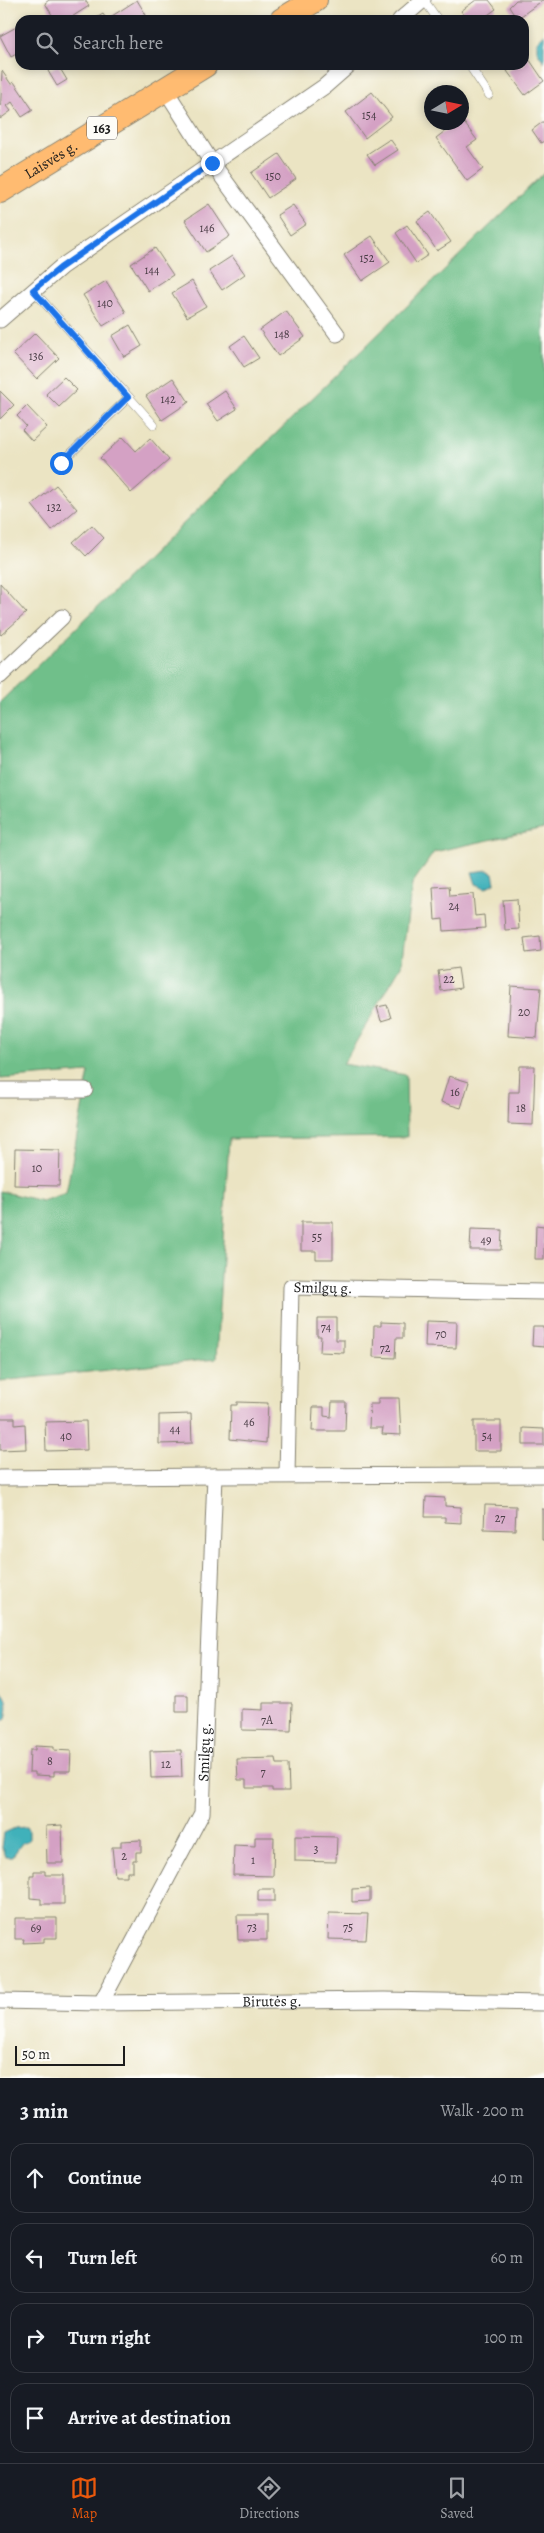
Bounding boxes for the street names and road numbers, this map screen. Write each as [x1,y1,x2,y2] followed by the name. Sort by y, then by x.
[87,116,117,140] road number: 163
[21,136,82,184] street label: Laisvės g.
[293,1277,353,1298] street label: Smilgų g.
[193,1722,215,1782] street label: Smilgų g.
[242,1991,302,2012] street label: Birutės g.

